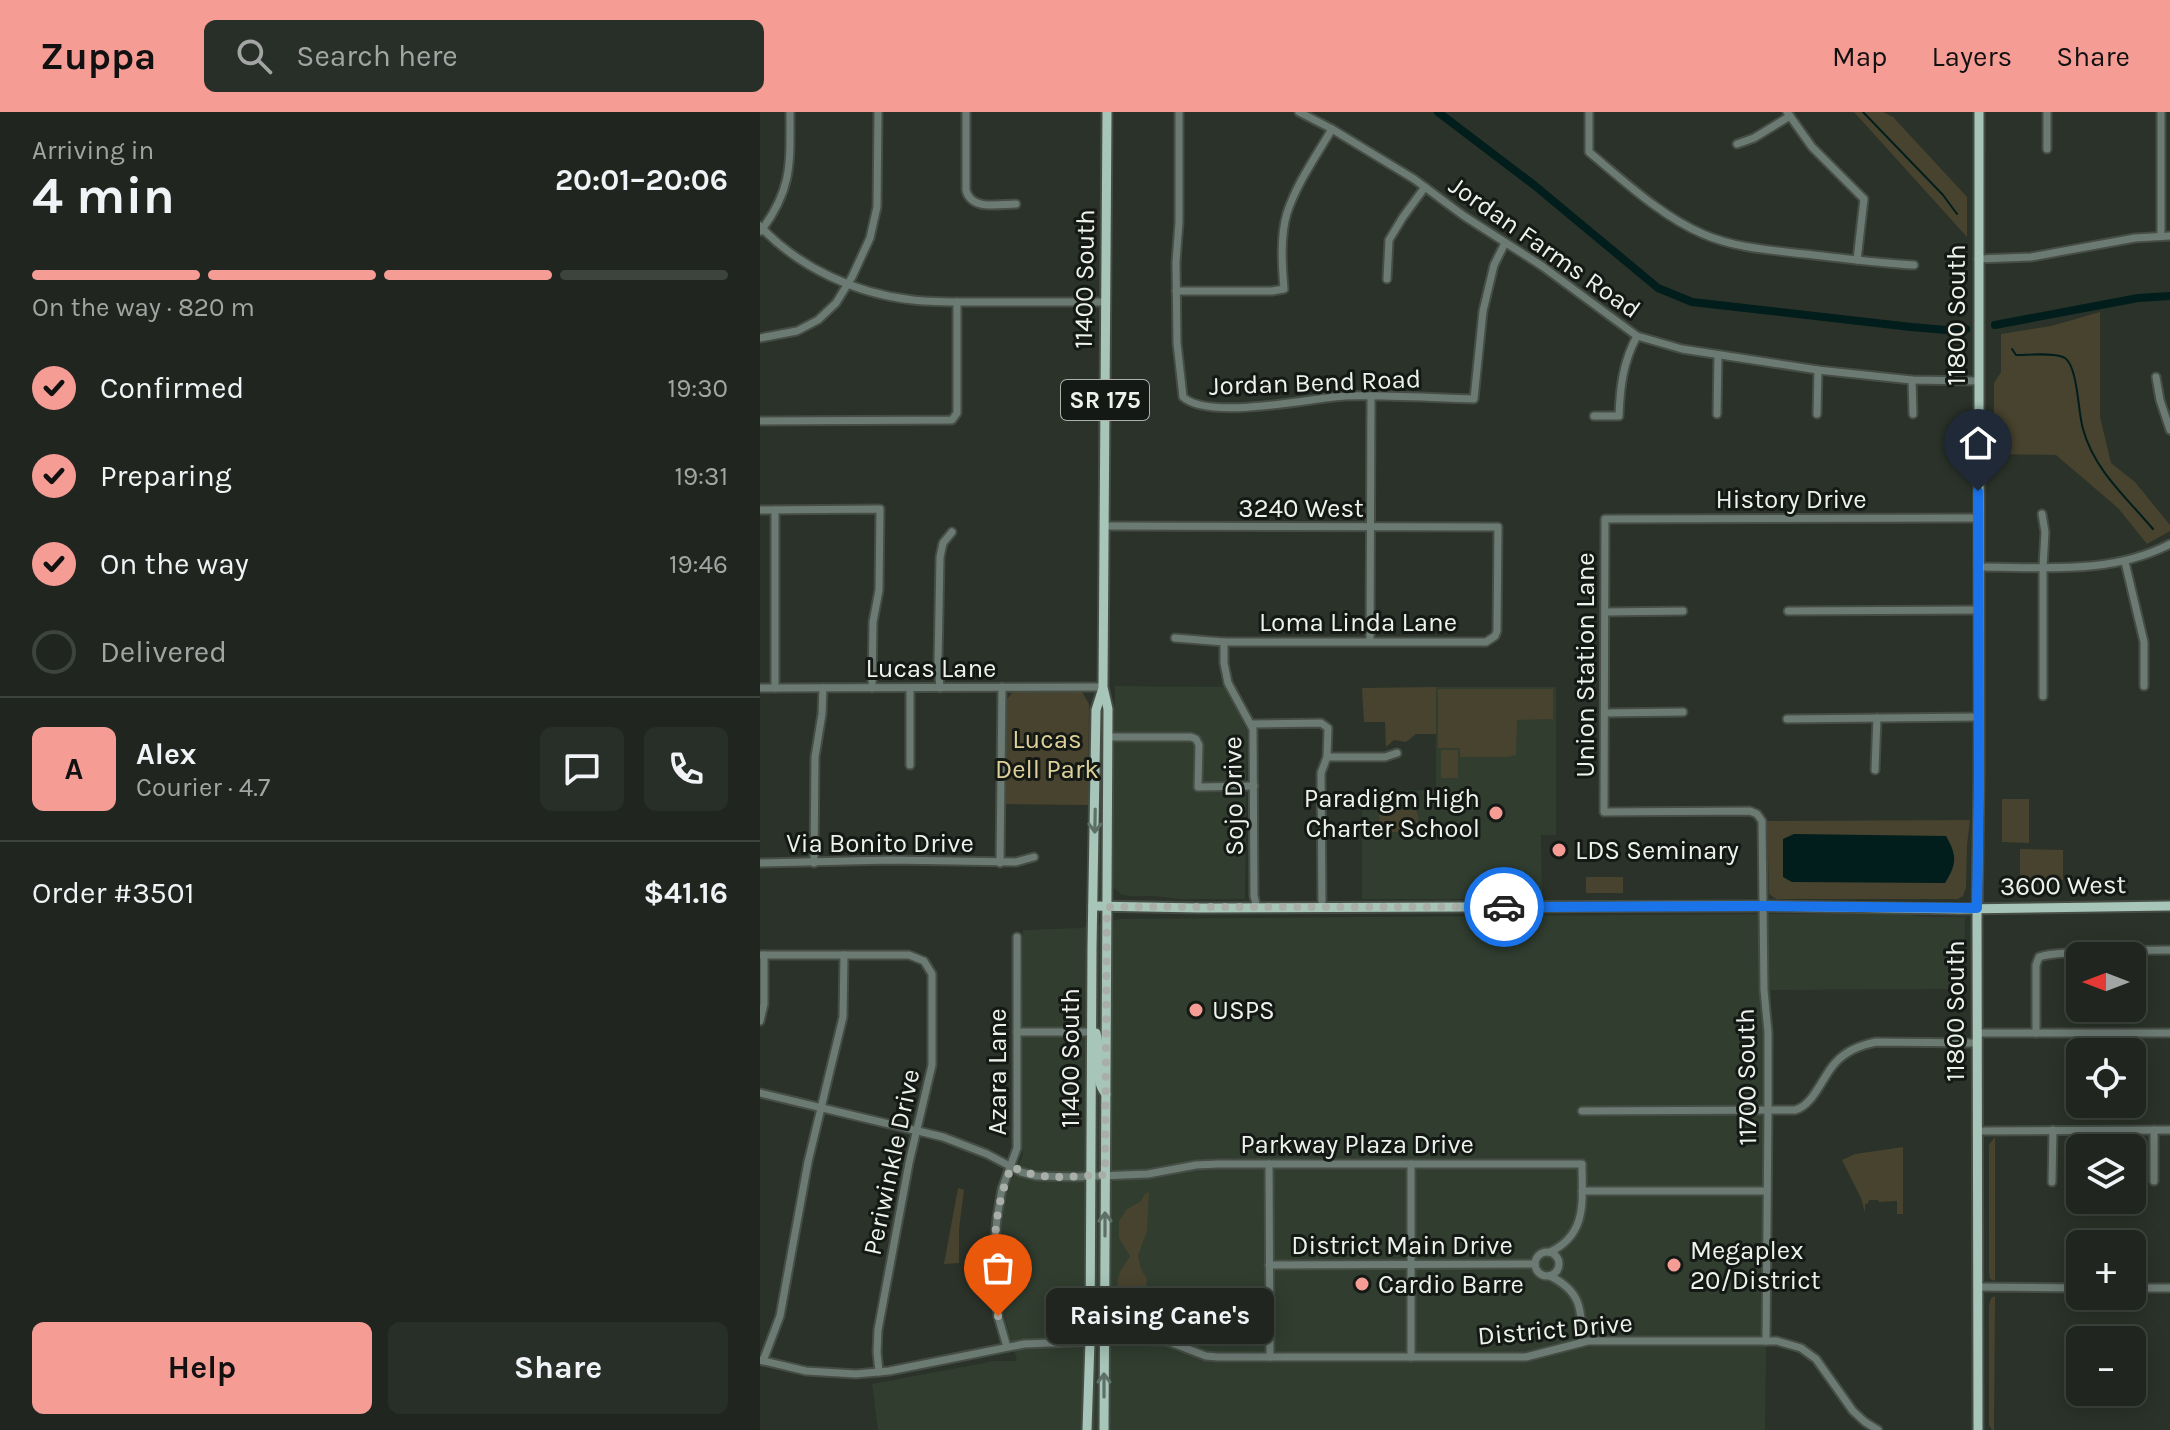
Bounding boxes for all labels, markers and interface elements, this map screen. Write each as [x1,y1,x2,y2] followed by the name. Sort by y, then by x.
[204,20,764,92] search box
[40,34,156,79] text: Zuppa
[232,34,276,78] icon: search
[296,38,458,74] text: Search here
[1832,40,1887,73] text: Map
[1931,40,2012,73] text: Layers
[2056,40,2130,73] text: Share
[32,135,154,166] text: Arriving in
[555,162,728,198] text: 20:01–20:06
[32,165,175,226] text: 4 min
[1443,170,1646,325] street label: Jordan Farms Road
[1068,209,1101,349] street label: 11400 South
[1941,244,1972,386] street label: 11800 South
[32,292,255,323] text: On the way · 820 m
[1208,363,1422,402] street label: Jordan Bend Road
[32,366,76,410] icon: check
[100,370,244,406] text: Confirmed
[668,373,728,404] text: 19:30
[1061,380,1149,420] road number: SR 175
[1944,409,2012,491] pin
[1956,421,2000,465] icon: home
[32,454,76,498] icon: check
[100,458,232,494] text: Preparing
[674,461,728,492] text: 19:31
[1715,484,1867,515] street label: History Drive
[1238,493,1364,524] street label: 3240 West
[32,542,76,586] icon: check
[100,546,249,582] text: On the way
[669,549,728,580] text: 19:46
[1570,552,1601,778] street label: Union Station Lane
[1259,607,1457,638] street label: Loma Linda Lane
[100,634,227,670] text: Delivered
[866,653,996,684] street label: Lucas Lane
[995,724,1099,785] park label: Lucas Dell Park
[540,727,624,811] button: chat
[644,727,728,811] button: phone
[136,736,196,772] text: Alex
[1217,736,1250,856] street label: Sojo Drive
[65,751,83,787] text: A
[136,772,270,803] text: Courier · 4.7
[1304,783,1480,844] place label: Paradigm High Charter School
[1487,804,1505,822] marker: Paradigm High Charter School
[1087,807,1103,834] one-way arrow
[786,828,974,859] street label: Via Bonito Drive
[1575,835,1739,866] place label: LDS Seminary
[1550,841,1568,859] marker: LDS Seminary
[1464,867,1544,947] courier
[2000,869,2127,902] street label: 3600 West
[32,875,195,911] text: Order #3501
[643,875,728,911] text: $41.16
[1482,885,1526,929] icon: car
[1940,940,1971,1082] street label: 11800 South
[2066,942,2146,1022] north arrow
[2066,942,2146,1406] map controls
[1055,988,1086,1128] street label: 11400 South
[1212,995,1275,1026] place label: USPS
[1187,1001,1205,1019] marker: USPS
[1730,1008,1763,1146] street label: 11700 South
[982,1009,1013,1135] street label: Azara Lane
[2066,1038,2146,1118] button: locate
[857,1066,926,1258] street label: Periwinkle Drive
[1240,1129,1474,1160] street label: Parkway Plaza Drive
[2066,1134,2146,1214] button: layers
[1097,1211,1113,1238] one-way arrow
[1291,1230,1513,1261] street label: District Main Drive
[2066,1230,2146,1310] button: +
[964,1234,1032,1316] pin
[1690,1235,1821,1296] place label: Megaplex 20/District
[976,1246,1020,1290] icon: bag
[1665,1256,1683,1274] marker: Megaplex 20/District
[1378,1269,1524,1300] place label: Cardio Barre
[1353,1275,1371,1293] marker: Cardio Barre
[1046,1288,1274,1344] callout: Raising Cane's
[1070,1300,1250,1331] text: Raising Cane's
[1476,1307,1634,1352] street label: District Drive
[32,1322,372,1414] button: Help
[388,1322,728,1414] button: Share
[2066,1326,2146,1406] button: −
[1096,1372,1112,1399] one-way arrow

